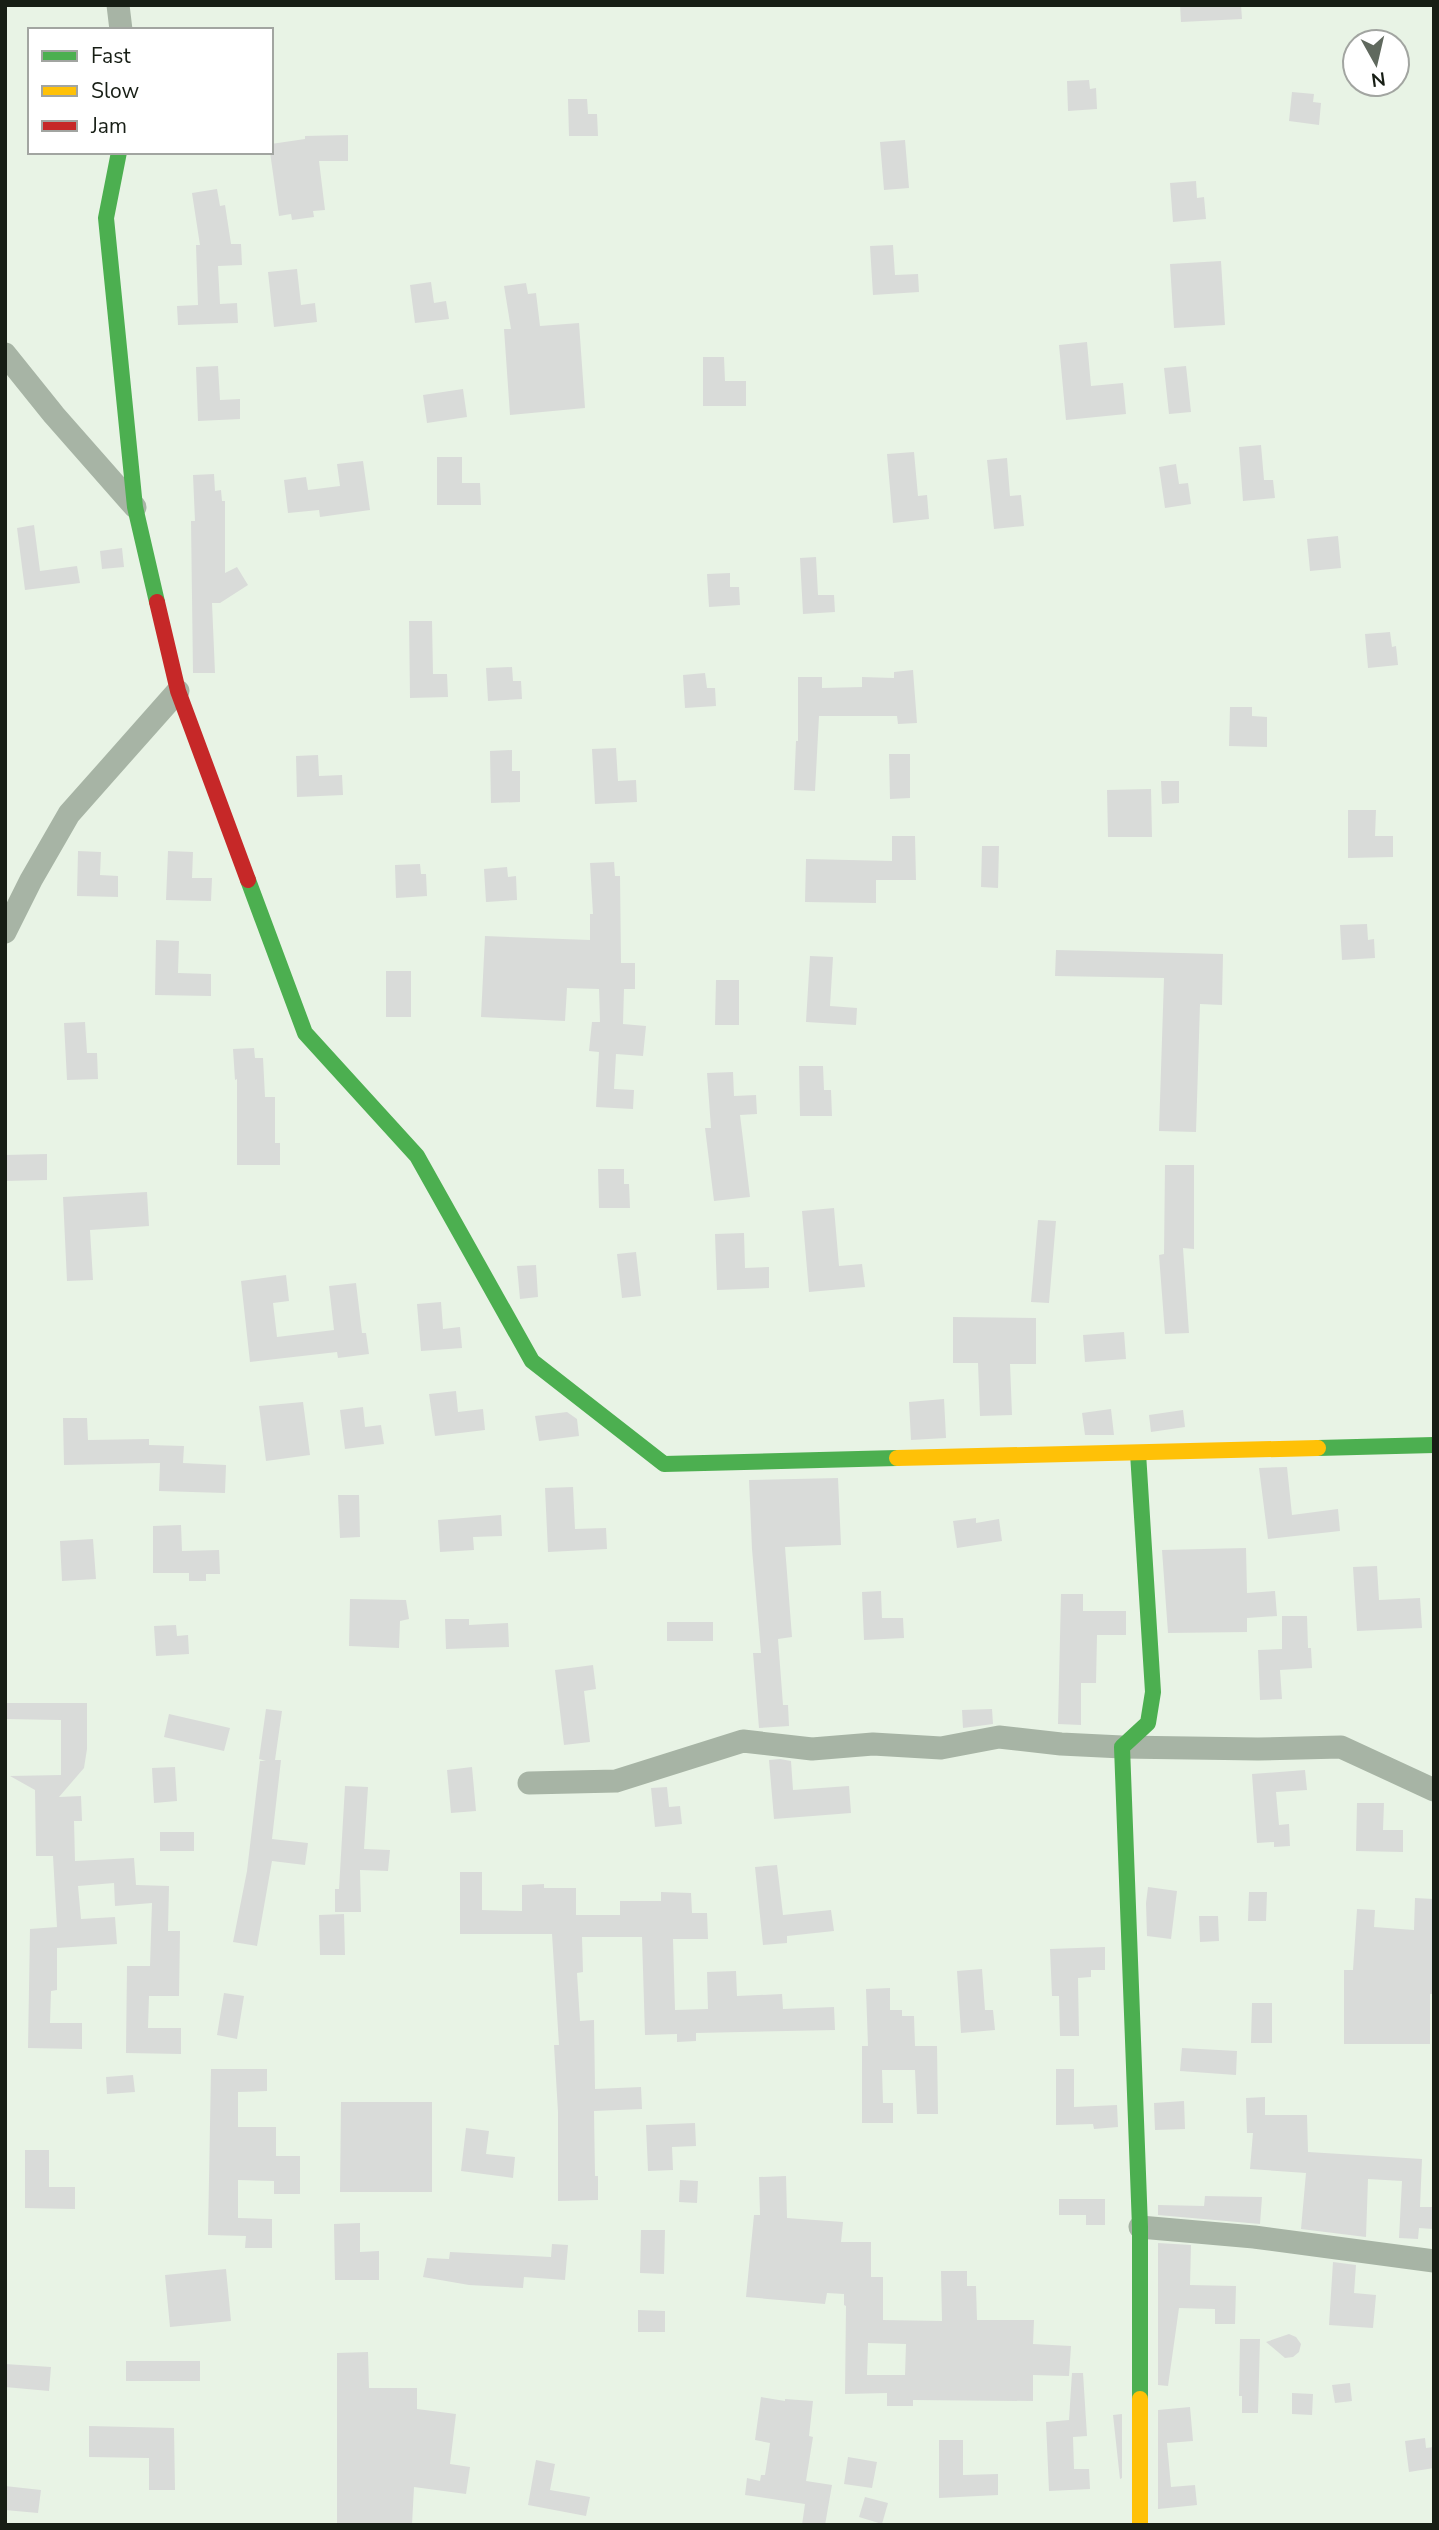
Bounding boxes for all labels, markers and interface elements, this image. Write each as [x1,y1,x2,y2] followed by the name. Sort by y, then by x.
[28,28,273,154] legend
[1341,28,1411,98] north arrow
[91,42,131,70] text: Fast
[1369,65,1387,93] text: N
[91,77,140,105] text: Slow
[90,112,127,140] text: Jam

